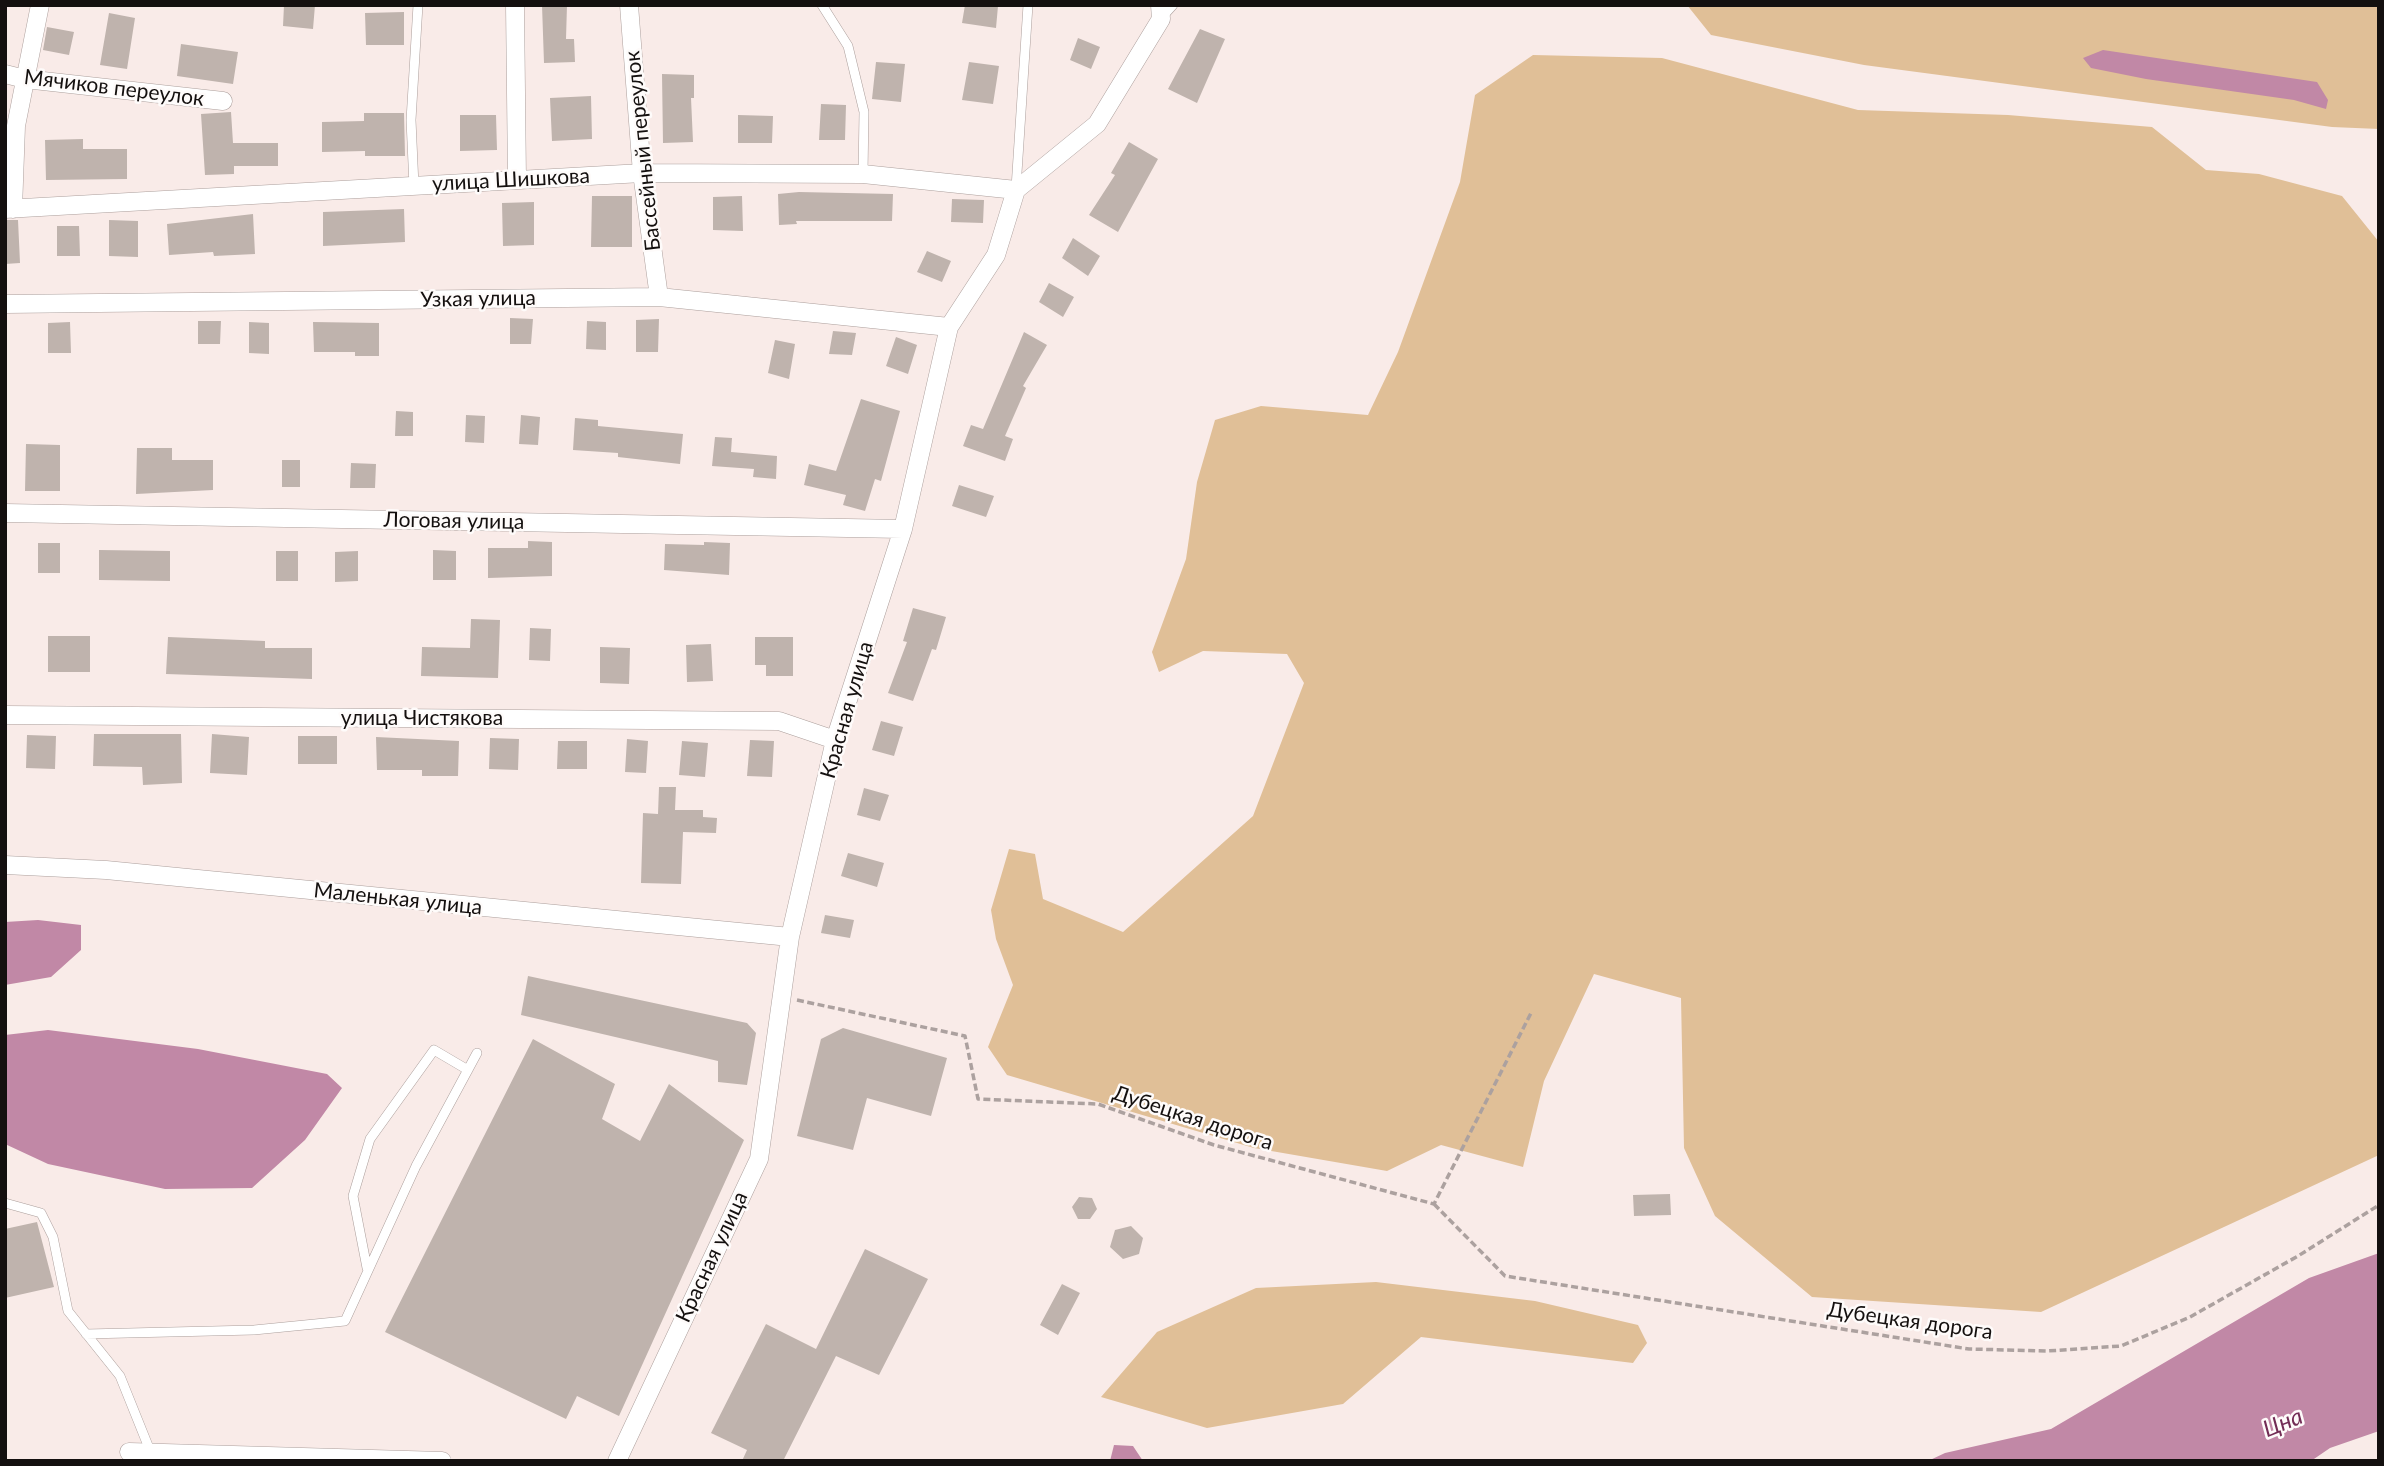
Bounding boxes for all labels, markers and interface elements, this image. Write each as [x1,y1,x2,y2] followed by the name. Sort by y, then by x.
[620,50,666,252] street label: Бассейный переулок
[23,64,205,112] street label: Мячиков переулок
[432,163,590,197] street label: улица Шишкова
[420,285,536,313] street label: Узкая улица
[383,507,525,535] street label: Логовая улица
[815,639,879,781] street label: Красная улица
[341,705,503,731] street label: улица Чистякова
[313,878,483,920] street label: Маленькая улица
[1110,1080,1276,1156] street label: Дубецкая дорога
[671,1188,753,1326] street label: Красная улица
[1826,1297,1994,1345] street label: Дубецкая дорога
[2259,1403,2307,1443] water label: Цна

